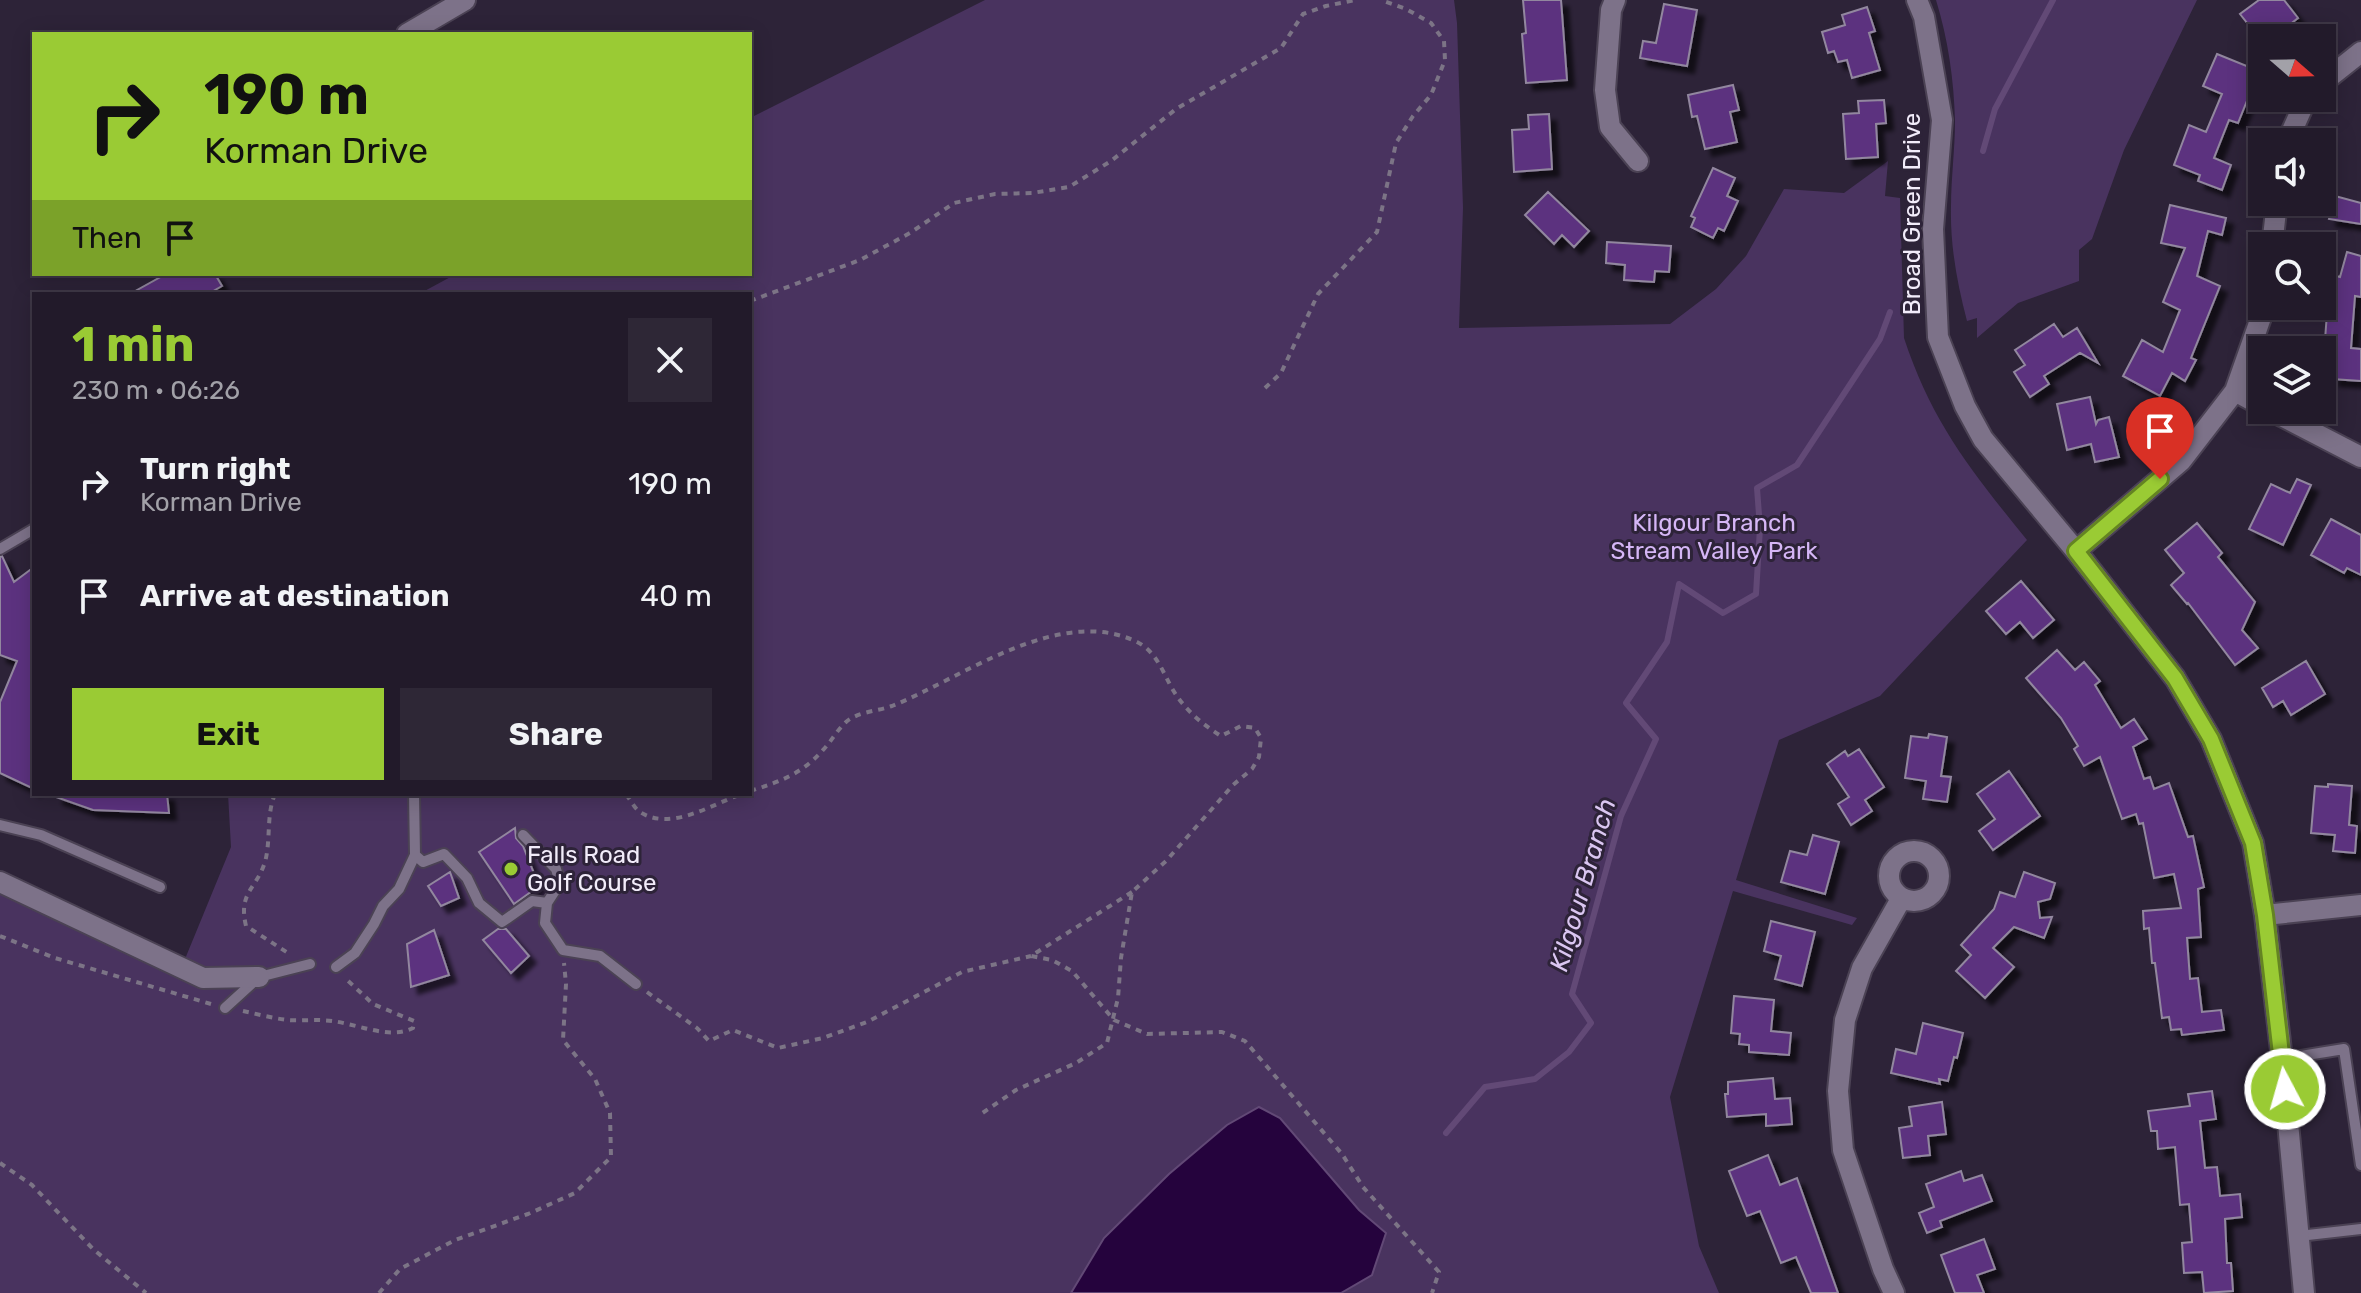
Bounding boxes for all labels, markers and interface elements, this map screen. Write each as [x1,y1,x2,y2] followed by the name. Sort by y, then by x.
[2248,24,2336,112] north arrow
[2248,24,2336,424] map controls
[204,62,369,128] text: 190 m
[72,64,176,168] icon: right
[1898,113,1926,315] street label: Broad Green Drive
[2248,128,2336,216] button: sound
[204,129,428,172] text: Korman Drive
[158,216,202,260] icon: arrive
[72,220,142,256] text: Then
[2248,232,2336,320] button: search
[72,316,195,373] text: 1 min
[628,318,712,402] button: close
[2248,336,2336,424] button: layers
[72,375,240,406] text: 230 m · 06:26
[2126,397,2194,479] pin
[2138,409,2182,453] icon: arrive
[140,451,291,487] text: Turn right
[72,462,116,506] icon: right
[628,466,712,502] text: 190 m
[140,487,302,518] text: Korman Drive
[1610,509,1818,565] park label: Kilgour Branch Stream Valley Park
[72,574,116,618] icon: arrive
[140,578,450,614] text: Arrive at destination
[640,578,712,614] text: 40 m
[72,688,384,780] button: Exit
[400,688,712,780] button: Share
[1544,795,1622,975] water label: Kilgour Branch
[527,841,657,897] place label: Falls Road Golf Course
[502,860,520,878] marker: Falls Road Golf Course
[2243,1047,2327,1131] position arrow

